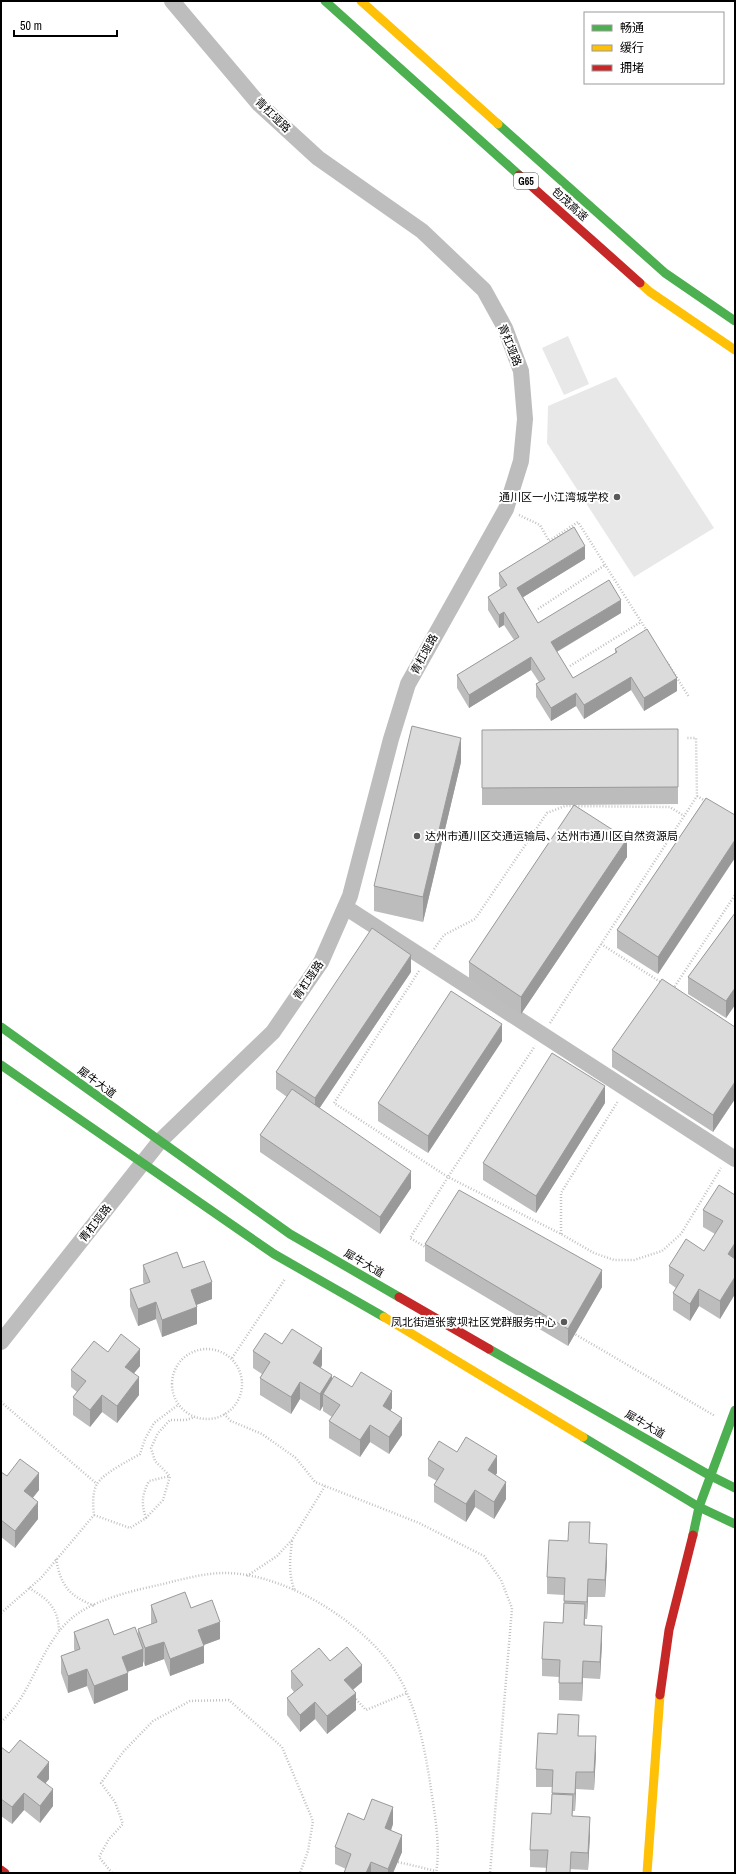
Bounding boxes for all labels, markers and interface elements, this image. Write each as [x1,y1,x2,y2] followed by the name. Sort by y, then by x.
[14,12,117,38] scale bar
[584,12,724,84] legend
[20,18,42,34] text: 50 m
[620,20,644,36] text: 畅通
[620,40,644,56] text: 缓行
[620,60,644,76] text: 拥堵
[252,95,294,135] street label: 青杠垭路
[514,173,538,189] road number: G65
[549,184,591,224] street label: 包茂高速
[495,322,525,368] street label: 青杠垭路
[499,490,609,504] place label: 通川区一小江湾城学校
[612,492,622,502] marker: 通川区一小江湾城学校
[407,631,441,677] street label: 青杠垭路
[425,829,678,843] place label: 达州市通川区交通运输局、达州市通川区自然资源局
[412,831,422,841] marker: 达州市通川区交通运输局、达州市通川区自然资源局
[290,958,326,1002] street label: 青杠垭路
[75,1063,119,1101] street label: 犀牛大道
[76,1201,114,1245] street label: 青杠垭路
[341,1246,387,1280] street label: 犀牛大道
[391,1315,556,1329] place label: 凤北街道张家坝社区党群服务中心
[559,1317,569,1327] marker: 凤北街道张家坝社区党群服务中心
[622,1407,668,1441] street label: 犀牛大道

